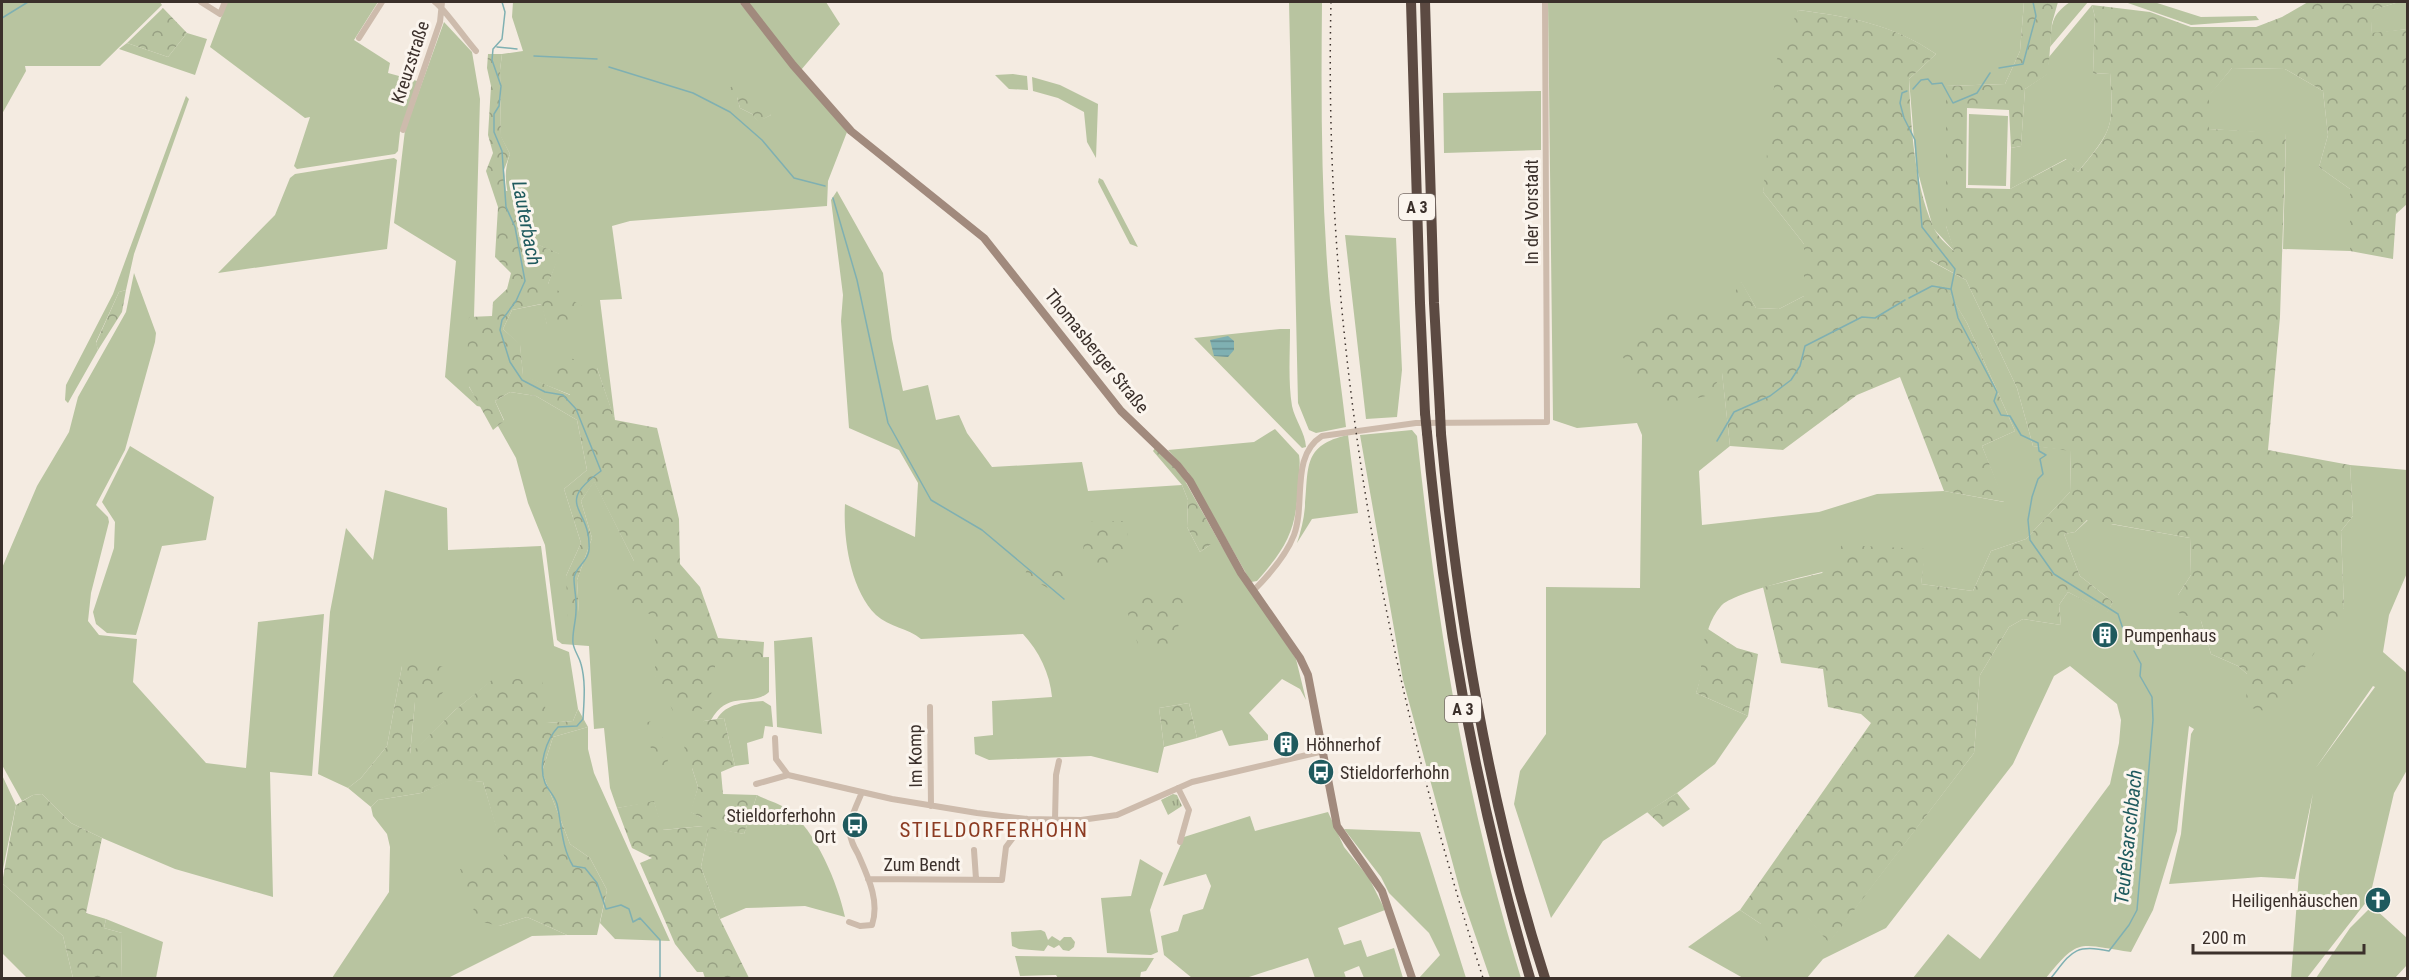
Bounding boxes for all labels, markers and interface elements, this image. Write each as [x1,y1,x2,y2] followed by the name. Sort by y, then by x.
[387,18,433,106] street label: Kreuzstraße
[1521,160,1542,264] street label: In der Vorstadt
[507,179,547,267] water label: Lauterbach
[1399,194,1435,220] road number: A 3
[1041,285,1153,417] street label: Thomasberger Straße
[2090,620,2120,650] building icon: Pumpenhaus
[2124,625,2217,646] place label: Pumpenhaus
[1445,696,1481,722] road number: A 3
[904,724,926,788] street label: Im Komp
[1271,729,1301,759] building icon: Höhnerhof
[1306,734,1381,755] place label: Höhnerhof
[1306,757,1336,787] bus stop icon: Stieldorferhohn
[1340,762,1450,783] place label: Stieldorferhohn
[2109,768,2147,906] water label: Teufelsarschbach
[727,805,836,847] place label: Stieldorferhohn Ort
[840,810,870,840] bus stop icon: Stieldorferhohn Ort
[899,818,1089,842] district label: STIELDORFERHOHN
[884,854,960,875] street label: Zum Bendt
[2363,885,2393,915] church icon: Heiligenhäuschen
[2232,890,2358,911] place label: Heiligenhäuschen
[2193,917,2364,955] scale bar
[2202,927,2246,948] text: 200 m

